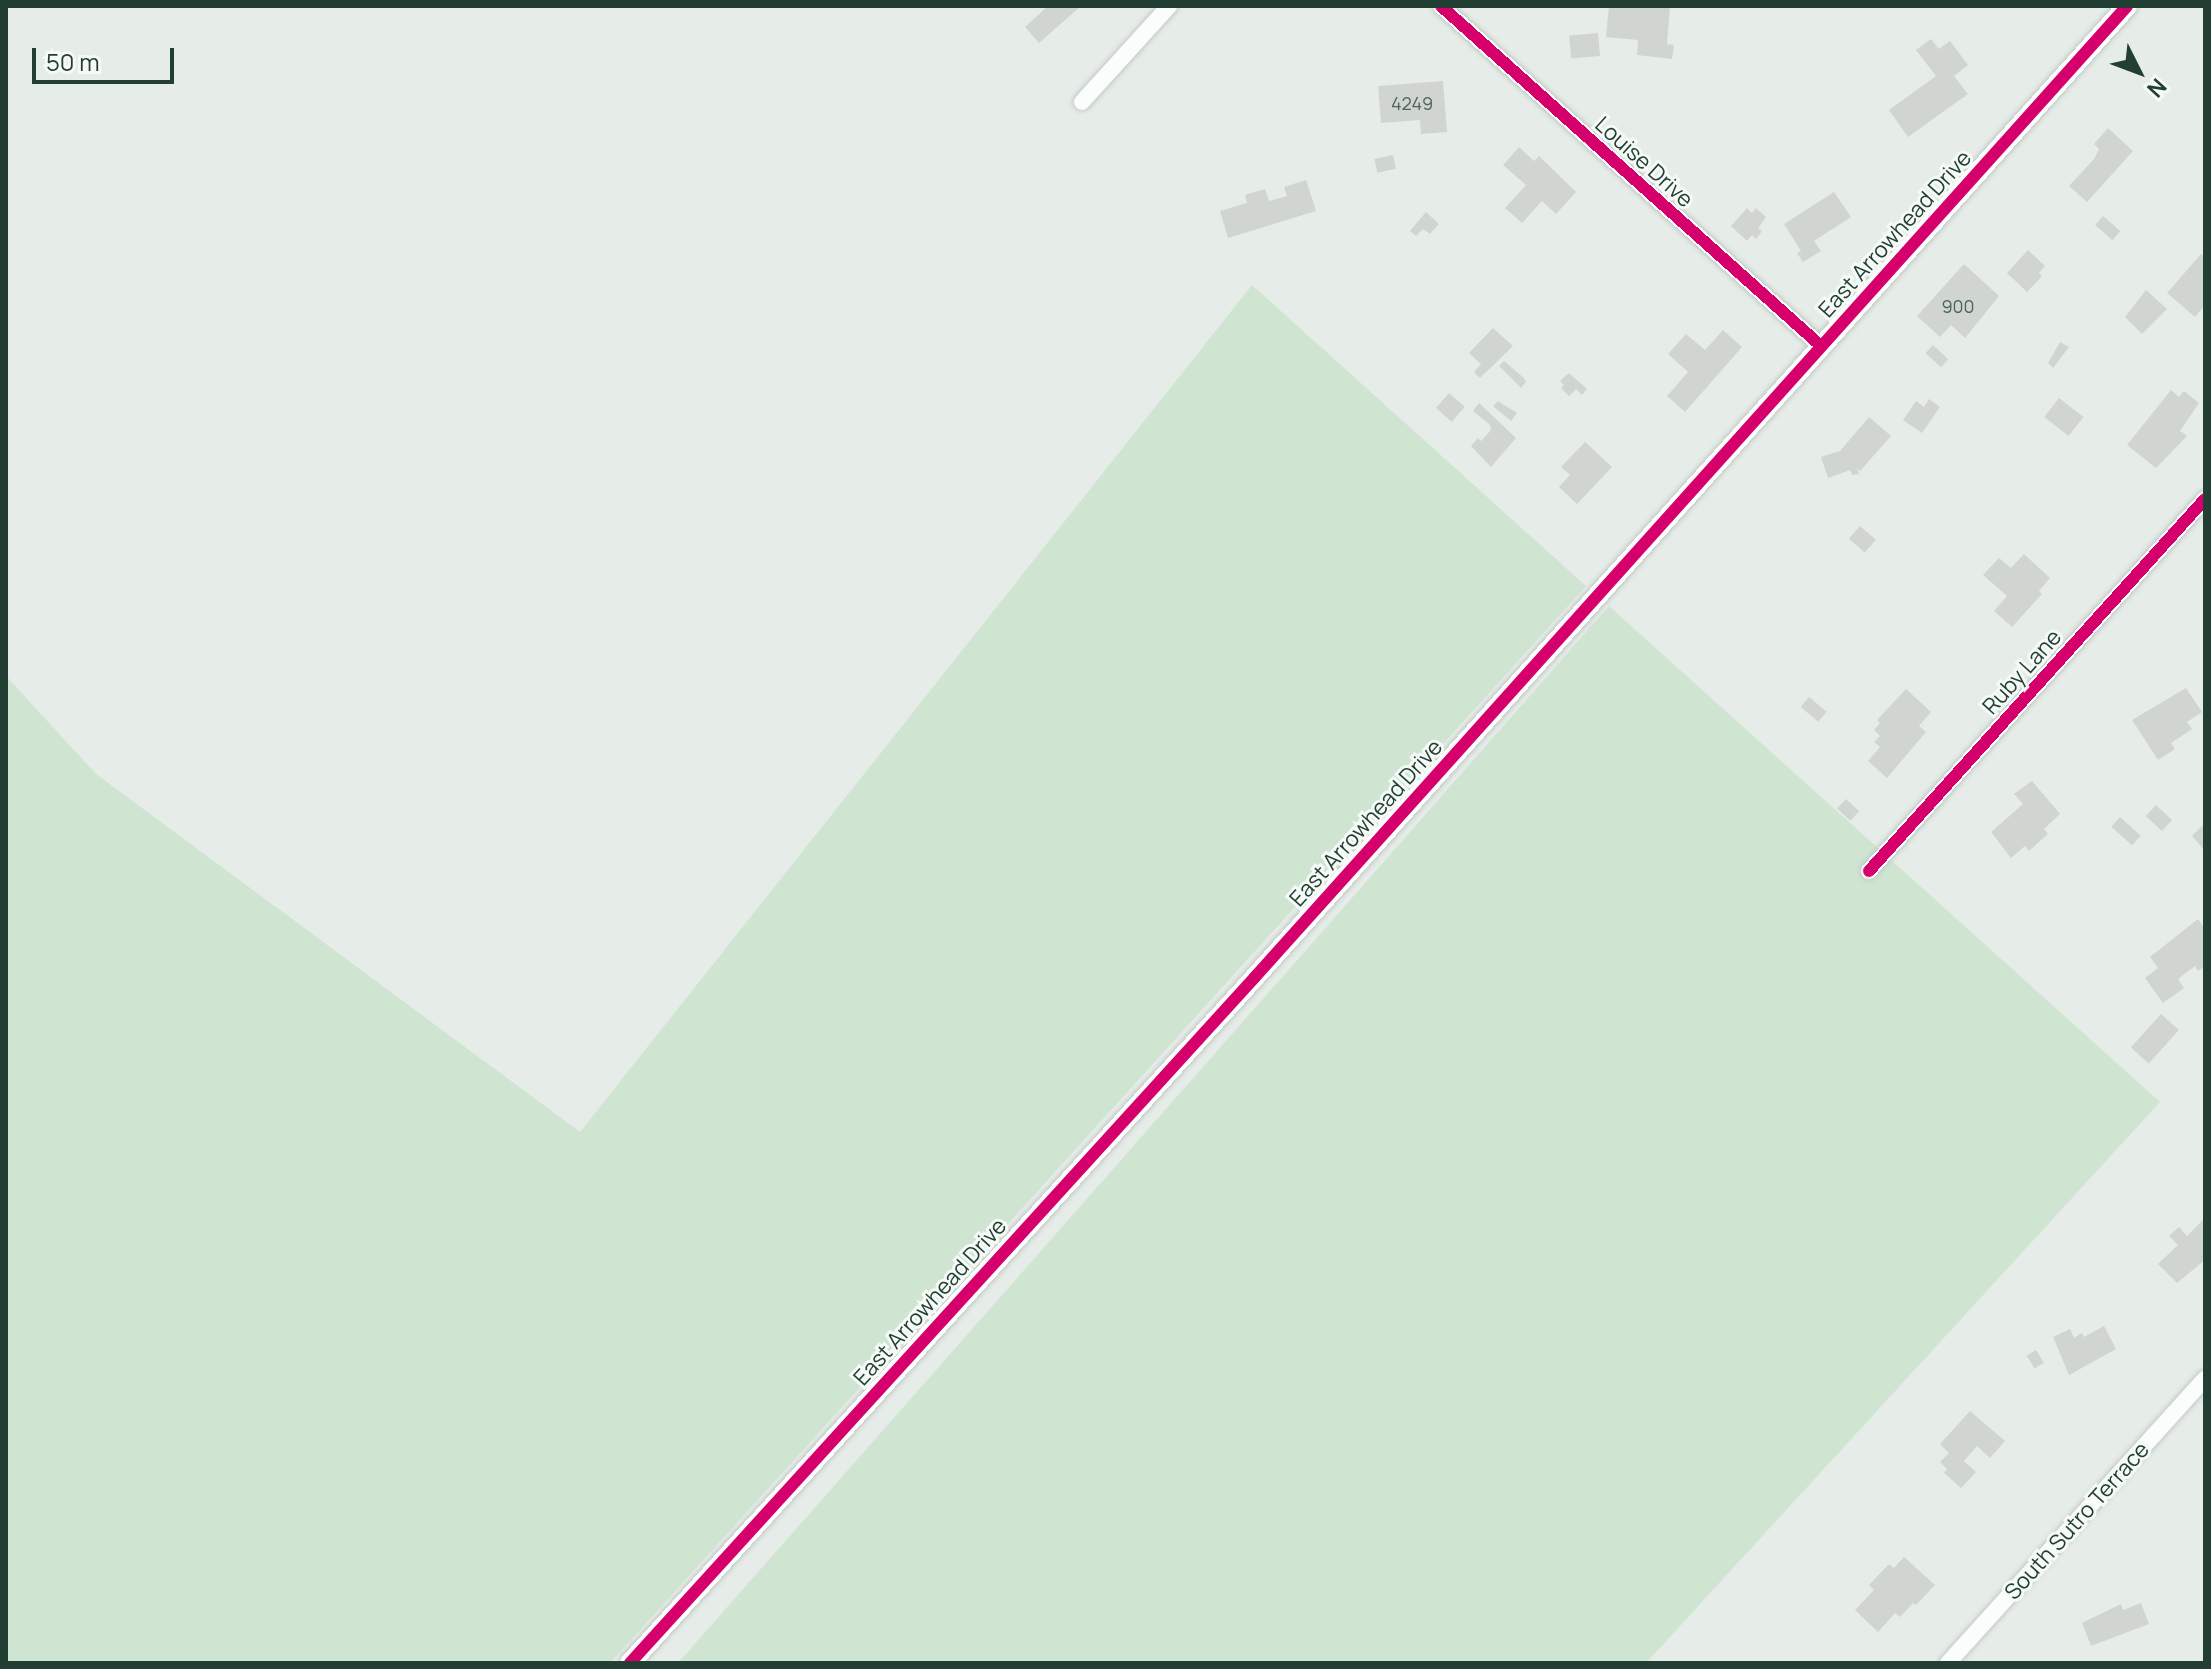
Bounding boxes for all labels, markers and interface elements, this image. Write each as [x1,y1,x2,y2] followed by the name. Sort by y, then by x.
[36,32,178,82] scale bar
[2099,32,2179,112] north arrow
[46,45,100,78] text: 50 m
[2140,72,2173,104] text: N
[1391,92,1433,114] house number: 4249
[1590,111,1698,213] street label: Louise Drive
[1813,145,1977,323] street label: East Arrowhead Drive
[1941,295,1975,317] house number: 900
[1977,624,2067,720] street label: Ruby Lane
[1284,734,1448,912] street label: East Arrowhead Drive
[848,1213,1012,1391] street label: East Arrowhead Drive
[1999,1437,2155,1605] street label: South Sutro Terrace

